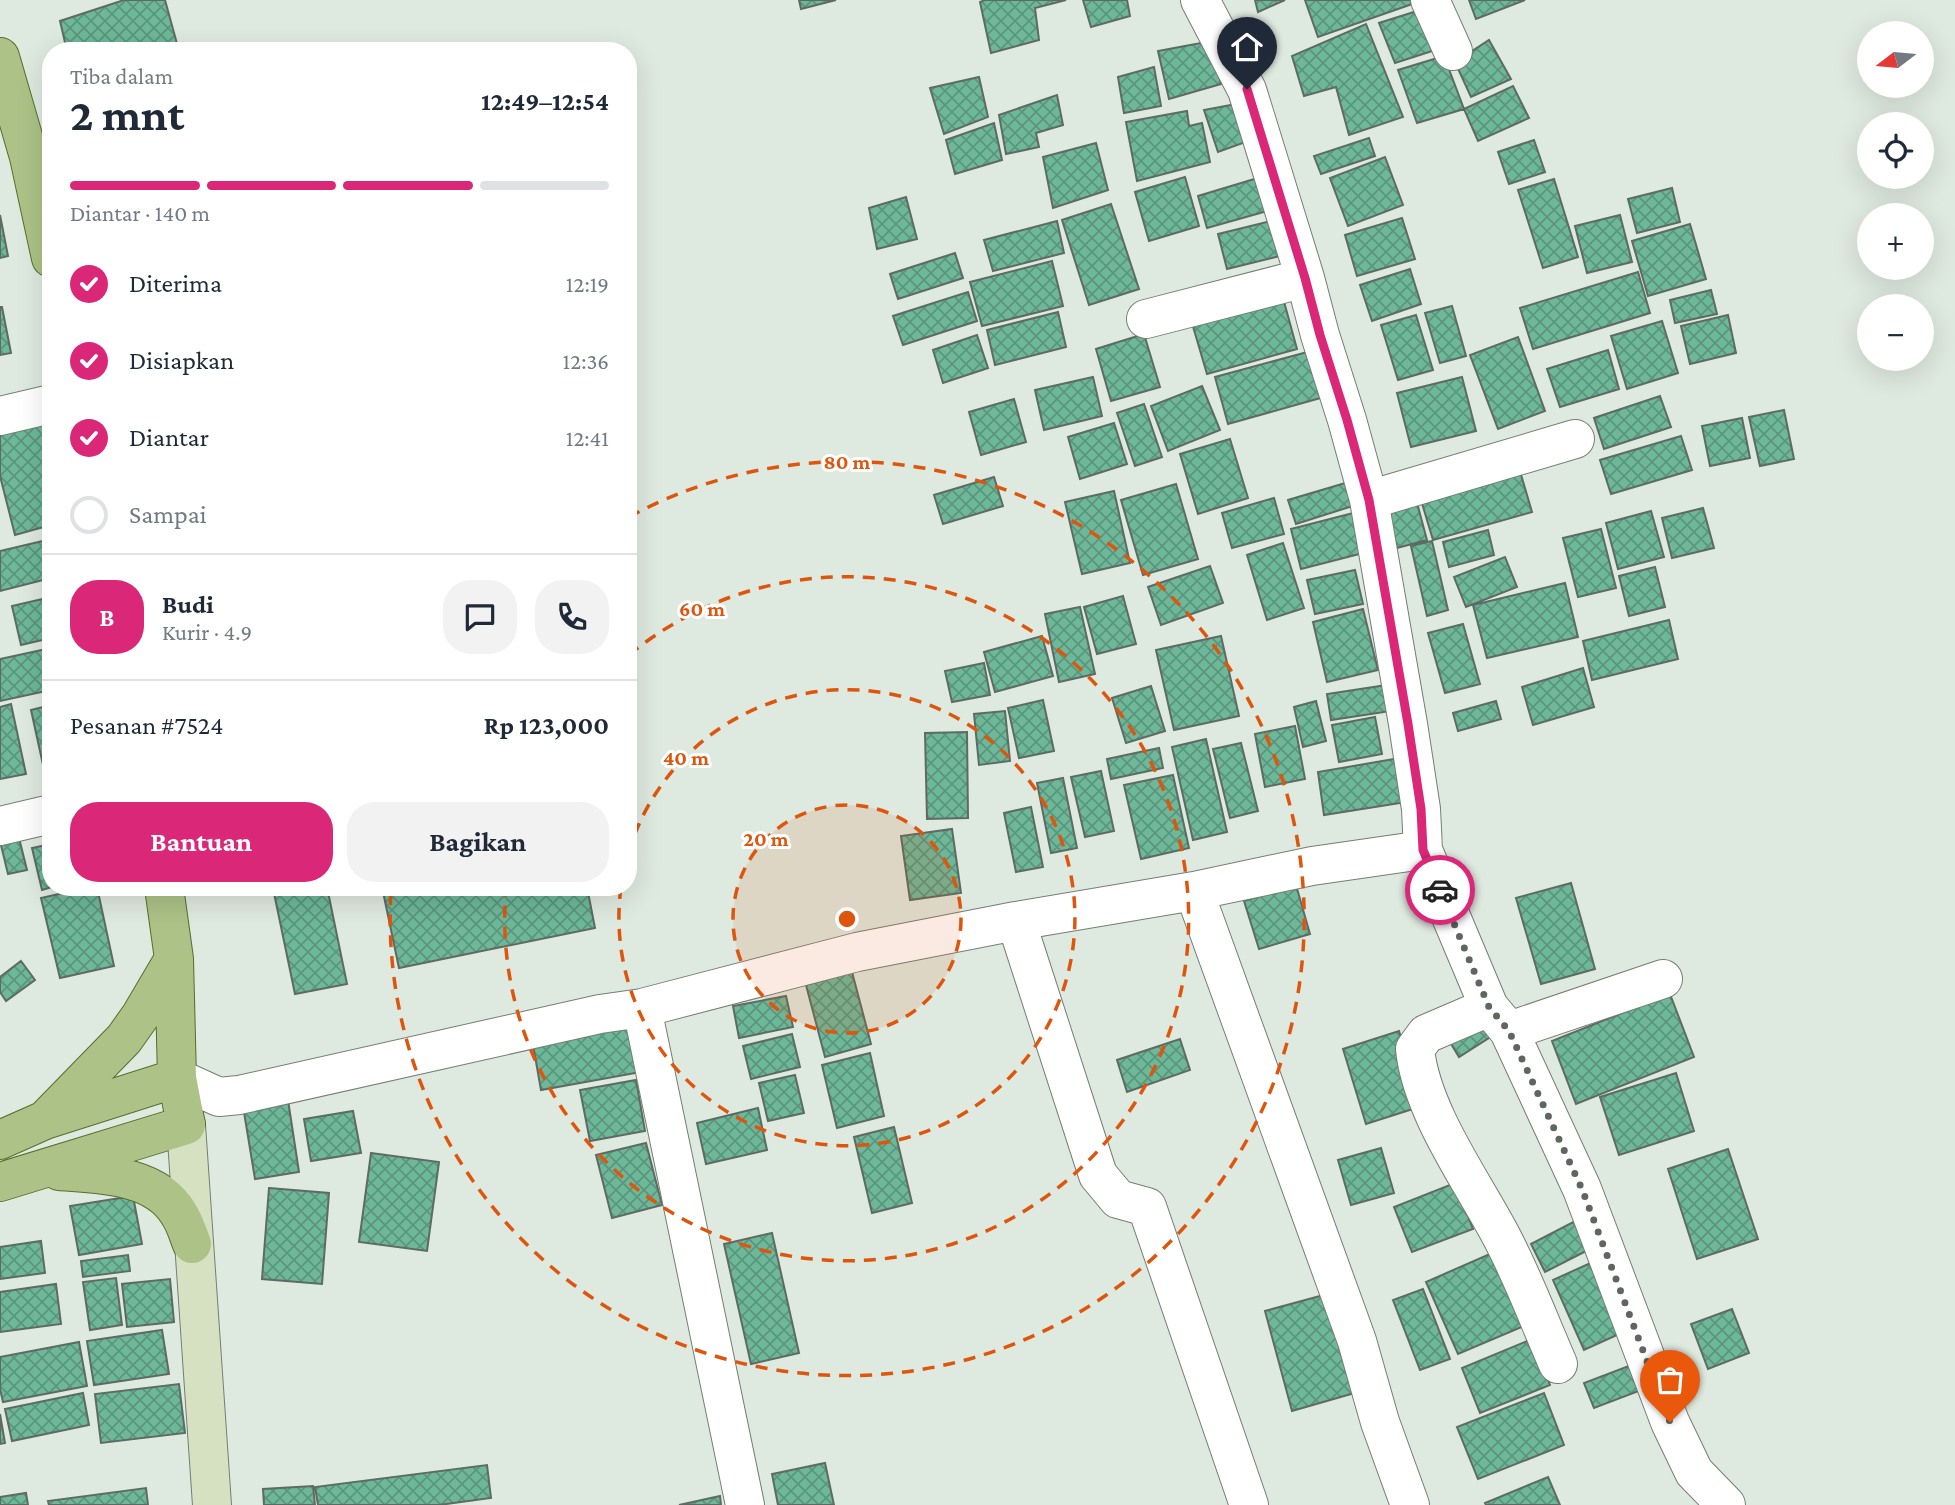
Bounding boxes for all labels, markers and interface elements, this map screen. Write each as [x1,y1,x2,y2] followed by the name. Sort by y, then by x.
[1217,17,1277,89] pin
[1857,21,1934,98] north arrow
[1857,21,1934,371] map controls
[1228,28,1266,66] icon: home
[70,63,173,89] text: Tiba dalam
[481,87,609,116] text: 12:49–12:54
[70,89,184,140] text: 2 mnt
[1857,112,1934,189] button: locate
[70,200,210,226] text: Diantar · 140 m
[1857,203,1934,280] button: +
[70,265,108,303] icon: check
[129,269,222,298] text: Diterima
[566,271,609,297] text: 12:19
[1857,294,1934,371] button: −
[70,342,108,380] icon: check
[129,346,234,375] text: Disiapkan
[563,348,609,374] text: 12:36
[70,419,108,457] icon: check
[129,423,209,452] text: Diantar
[566,425,609,451] text: 12:41
[824,450,871,474] text: 80 m
[129,500,207,529] text: Sampai
[443,580,517,654] button: chat
[535,580,609,654] button: phone
[162,590,214,619] text: Budi
[679,597,725,621] text: 60 m
[99,603,115,632] text: B
[162,619,252,645] text: Kurir · 4.9
[70,711,223,740] text: Pesanan #7524
[484,711,609,740] text: Rp 123,000
[663,746,709,770] text: 40 m
[70,802,333,882] button: Bantuan
[347,802,609,882] button: Bagikan
[743,827,789,851] text: 20 m
[1405,855,1475,925] courier
[1421,871,1459,909] icon: car
[835,907,859,931] centre of rings
[1640,1350,1700,1422] pin
[1651,1361,1689,1399] icon: bag

